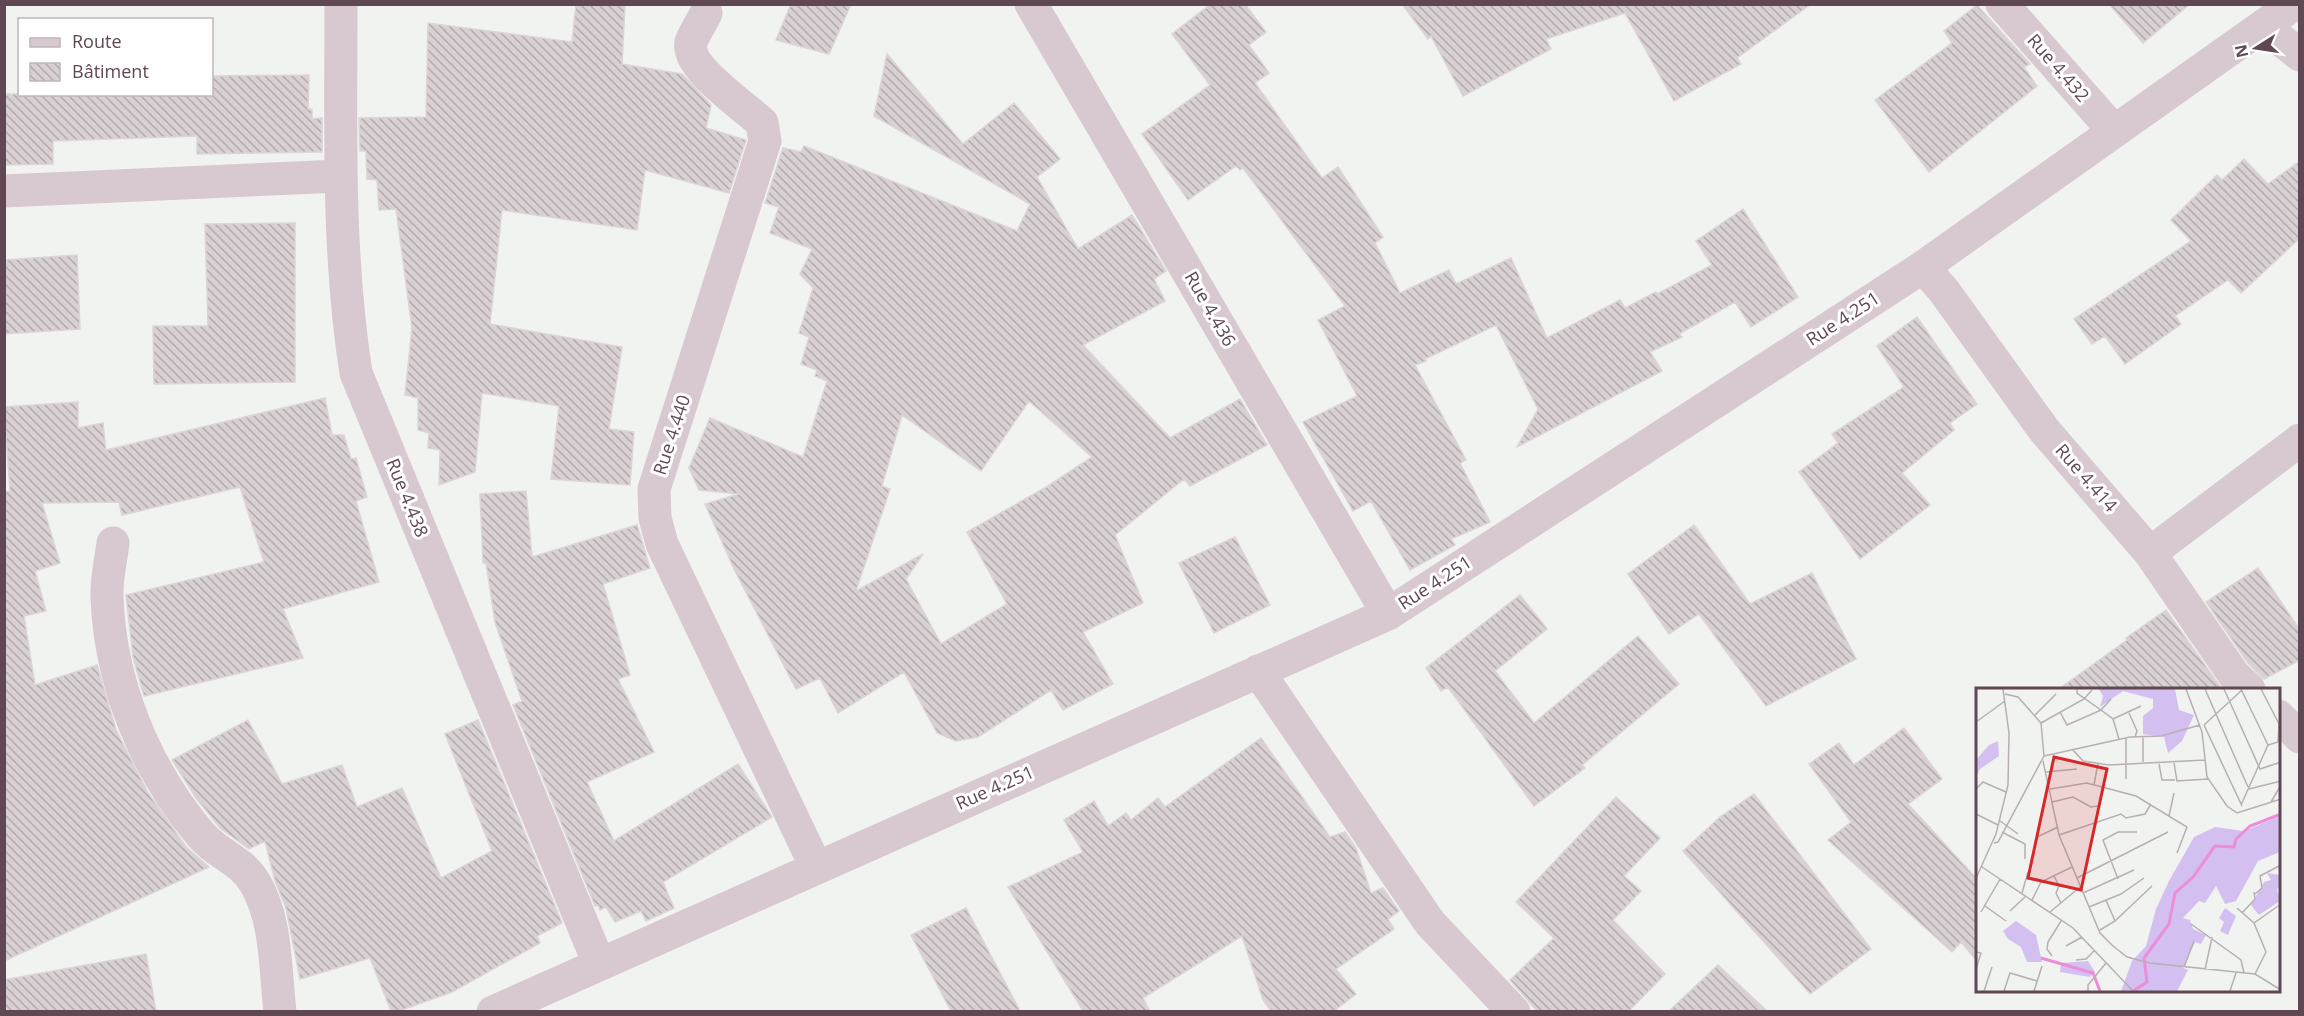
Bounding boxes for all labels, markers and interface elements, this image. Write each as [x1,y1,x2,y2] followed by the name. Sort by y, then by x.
[18,18,213,96] legend
[2226,18,2286,78] north arrow
[2023,28,2095,106] street label: Rue 4.432
[72,29,122,53] text: Route
[2229,42,2253,60] text: N
[72,59,149,83] text: Bâtiment
[1180,267,1242,350] street label: Rue 4.436
[1801,286,1884,351] street label: Rue 4.251
[647,392,695,478] street label: Rue 4.440
[2051,438,2123,516] street label: Rue 4.414
[381,455,435,541] street label: Rue 4.438
[1393,550,1476,615] street label: Rue 4.251
[1976,688,2280,992] inset map
[952,759,1037,815] street label: Rue 4.251

